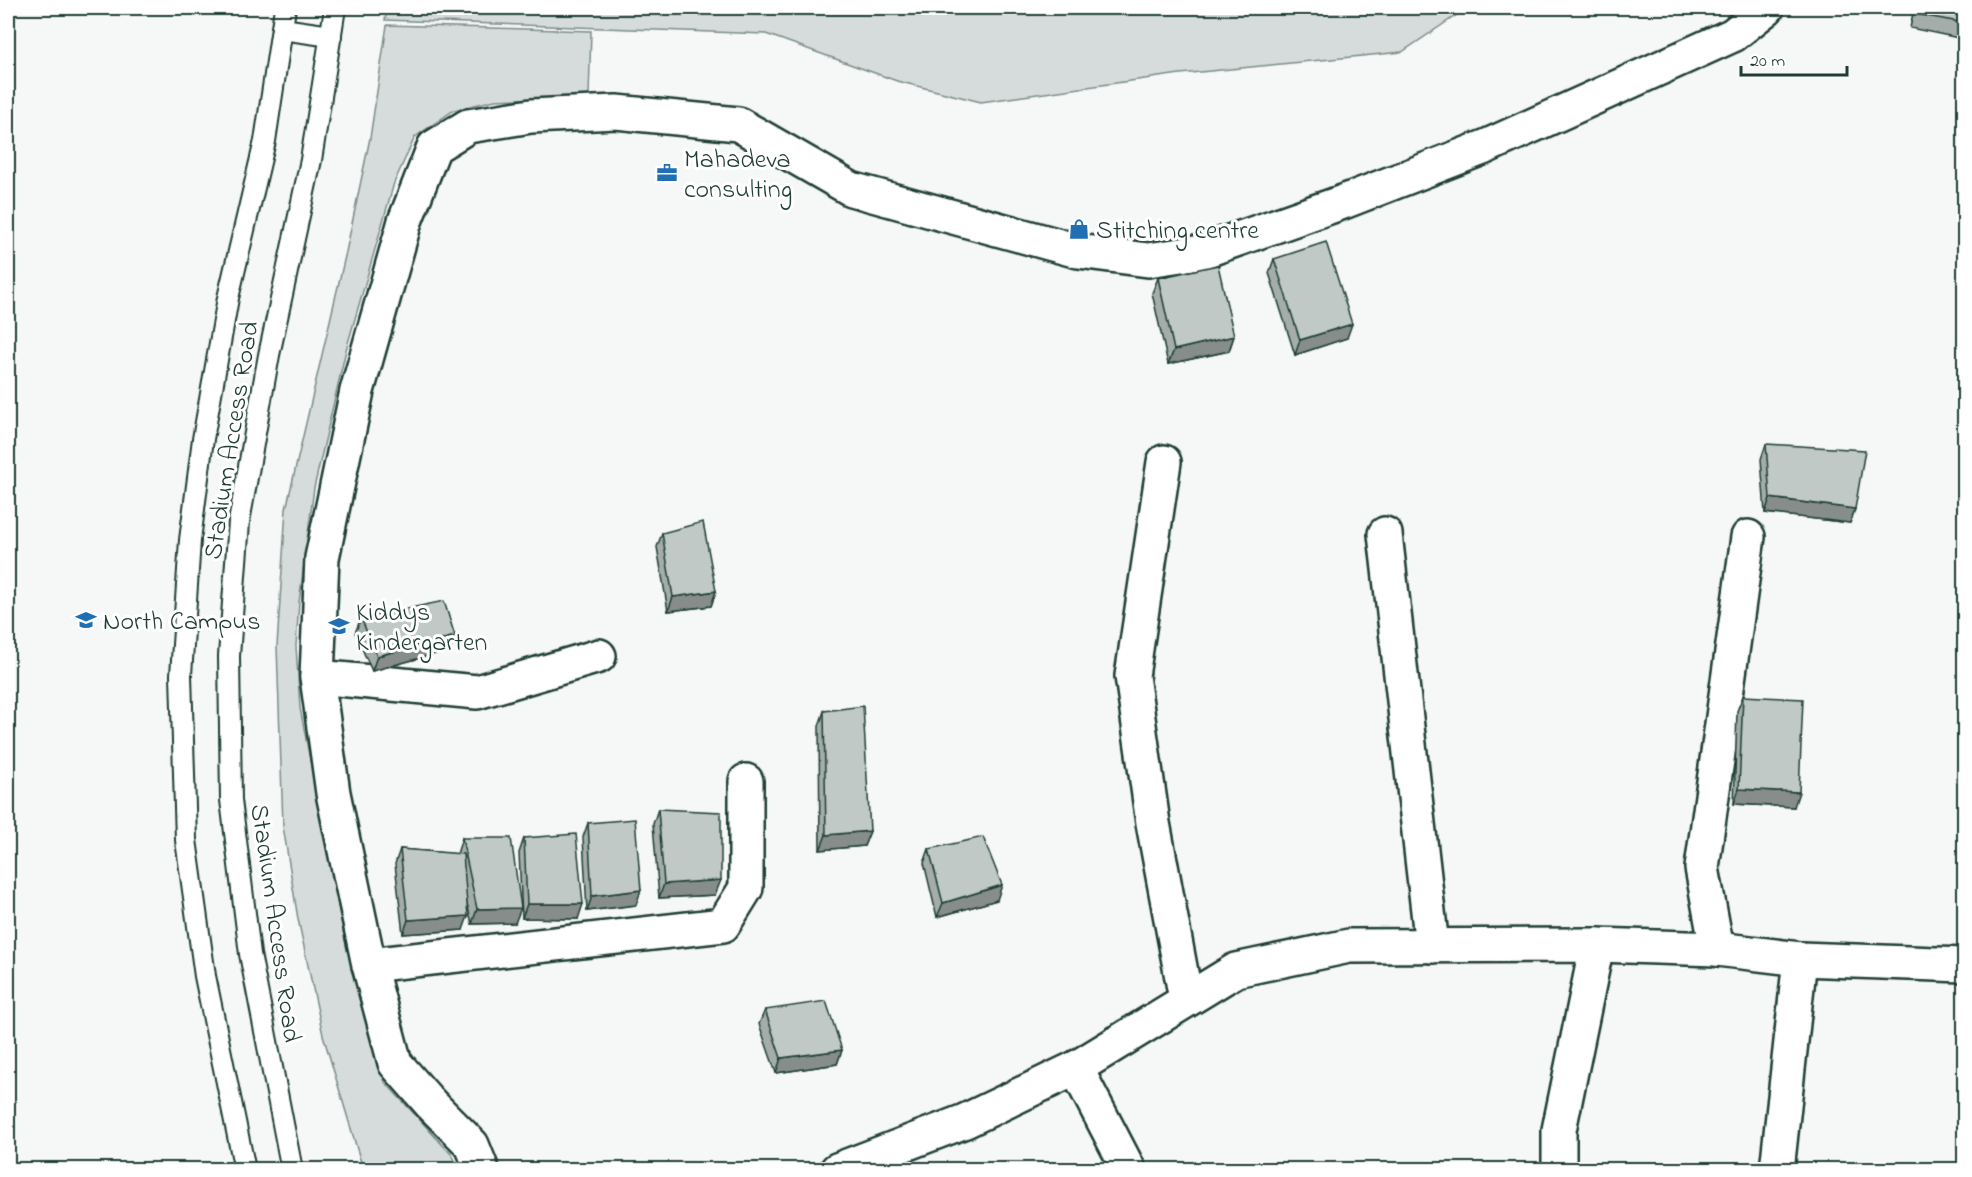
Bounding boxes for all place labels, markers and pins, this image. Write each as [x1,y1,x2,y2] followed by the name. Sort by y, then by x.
[684,142,792,210] place label: Mahadeva consulting
[655,161,679,185] office icon: Mahadeva consulting
[1096,213,1259,251] place label: Stitching centre
[1067,217,1091,241] shop icon: Stitching centre
[356,595,487,663] place label: Kiddys Kindergarten
[103,604,260,642] place label: North Campus
[74,608,98,632] school or university icon: North Campus
[327,614,351,638] school or university icon: Kiddys Kindergarten

